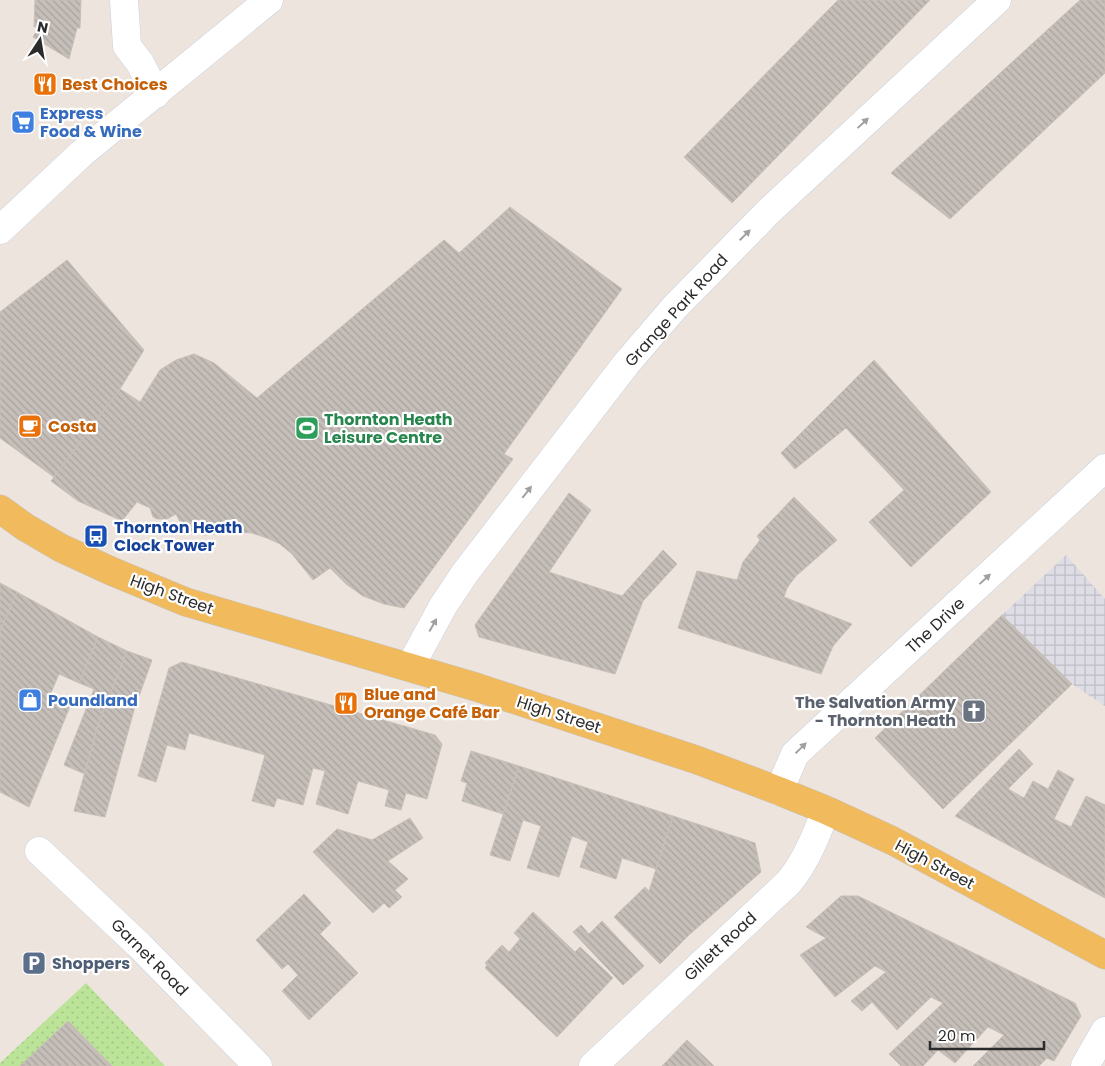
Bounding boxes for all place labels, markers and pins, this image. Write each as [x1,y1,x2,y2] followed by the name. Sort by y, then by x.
[32,71,58,97] restaurant icon: Best Choices
[62,73,168,96] place label: Best Choices
[40,102,142,143] place label: Express Food & Wine
[10,109,36,135] supermarket icon: Express Food & Wine
[324,408,453,449] place label: Thornton Heath Leisure Centre
[17,413,43,439] cafe icon: Costa
[48,415,97,438] place label: Costa
[294,415,320,441] sports icon: Thornton Heath Leisure Centre
[114,516,243,557] place label: Thornton Heath Clock Tower
[83,523,109,549] bus stop icon: Thornton Heath Clock Tower
[364,683,500,724] place label: Blue and Orange Café Bar
[17,687,43,713] shop icon: Poundland
[48,689,138,712] place label: Poundland
[333,690,359,716] restaurant icon: Blue and Orange Café Bar
[795,691,957,732] place label: The Salvation Army - Thornton Heath
[961,698,987,724] church icon: The Salvation Army - Thornton Heath
[21,950,47,976] parking icon: Shoppers
[52,952,130,975] place label: Shoppers

